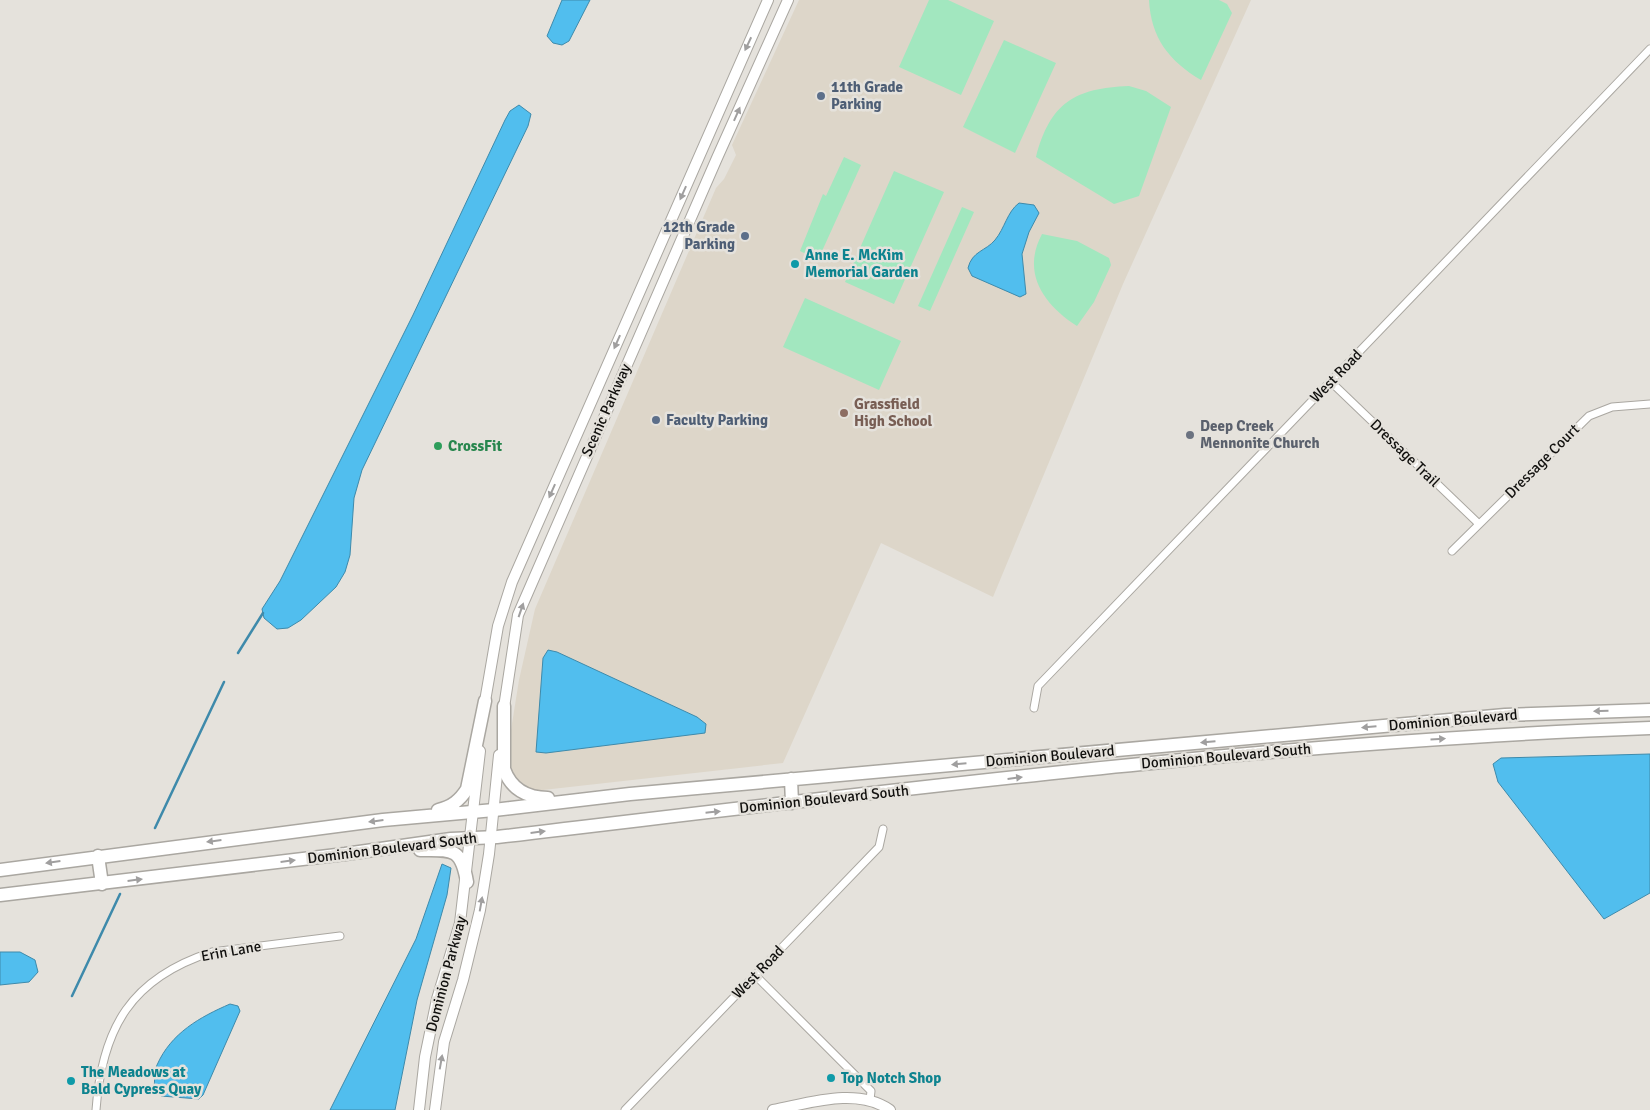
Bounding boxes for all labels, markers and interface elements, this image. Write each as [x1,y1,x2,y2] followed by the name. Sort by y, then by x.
[744,37,752,51] one-way arrow
[831,78,903,113] place label: 11th Grade Parking
[815,90,827,102] marker: 11th Grade Parking
[733,107,741,121] one-way arrow
[678,186,686,200] one-way arrow
[663,218,735,253] place label: 12th Grade Parking
[739,230,751,242] marker: 12th Grade Parking
[805,246,918,281] place label: Anne E. McKim Memorial Garden
[789,258,801,270] marker: Anne E. McKim Memorial Garden
[613,335,621,349] one-way arrow
[1306,346,1366,406] street label: West Road
[578,361,634,459] street label: Scenic Parkway
[854,395,933,430] place label: Grassfield High School
[838,407,850,419] marker: Grassfield High School
[666,411,768,429] place label: Faculty Parking
[650,414,662,426] marker: Faculty Parking
[1366,415,1444,491] street label: Dressage Trail
[1200,417,1320,452] place label: Deep Creek Mennonite Church
[1501,420,1583,502] street label: Dressage Court
[1184,429,1196,441] marker: Deep Creek Mennonite Church
[448,437,502,455] place label: CrossFit
[432,440,444,452] marker: CrossFit
[547,484,555,498] one-way arrow
[517,602,525,617] one-way arrow
[1388,705,1518,735] street label: Dominion Boulevard
[1593,708,1609,716] one-way arrow
[1361,723,1377,731] one-way arrow
[1430,735,1446,743] one-way arrow
[1199,738,1215,746] one-way arrow
[1140,740,1312,772] street label: Dominion Boulevard South
[985,741,1115,771] street label: Dominion Boulevard
[950,760,966,768] one-way arrow
[1007,774,1023,782] one-way arrow
[738,781,910,817] street label: Dominion Boulevard South
[705,808,721,816] one-way arrow
[367,817,383,825] one-way arrow
[530,828,546,836] one-way arrow
[306,829,478,867] street label: Dominion Boulevard South
[206,837,222,845] one-way arrow
[281,857,297,865] one-way arrow
[45,858,61,866] one-way arrow
[128,875,144,883] one-way arrow
[478,896,486,912] one-way arrow
[422,914,470,1034] street label: Dominion Parkway
[200,937,262,965] street label: Erin Lane
[728,942,788,1002] street label: West Road
[438,1053,446,1069] one-way arrow
[81,1063,202,1098] place label: The Meadows at Bald Cypress Quay
[841,1069,941,1087] place label: Top Notch Shop
[825,1072,837,1084] marker: Top Notch Shop
[65,1075,77,1087] marker: The Meadows at Bald Cypress Quay

